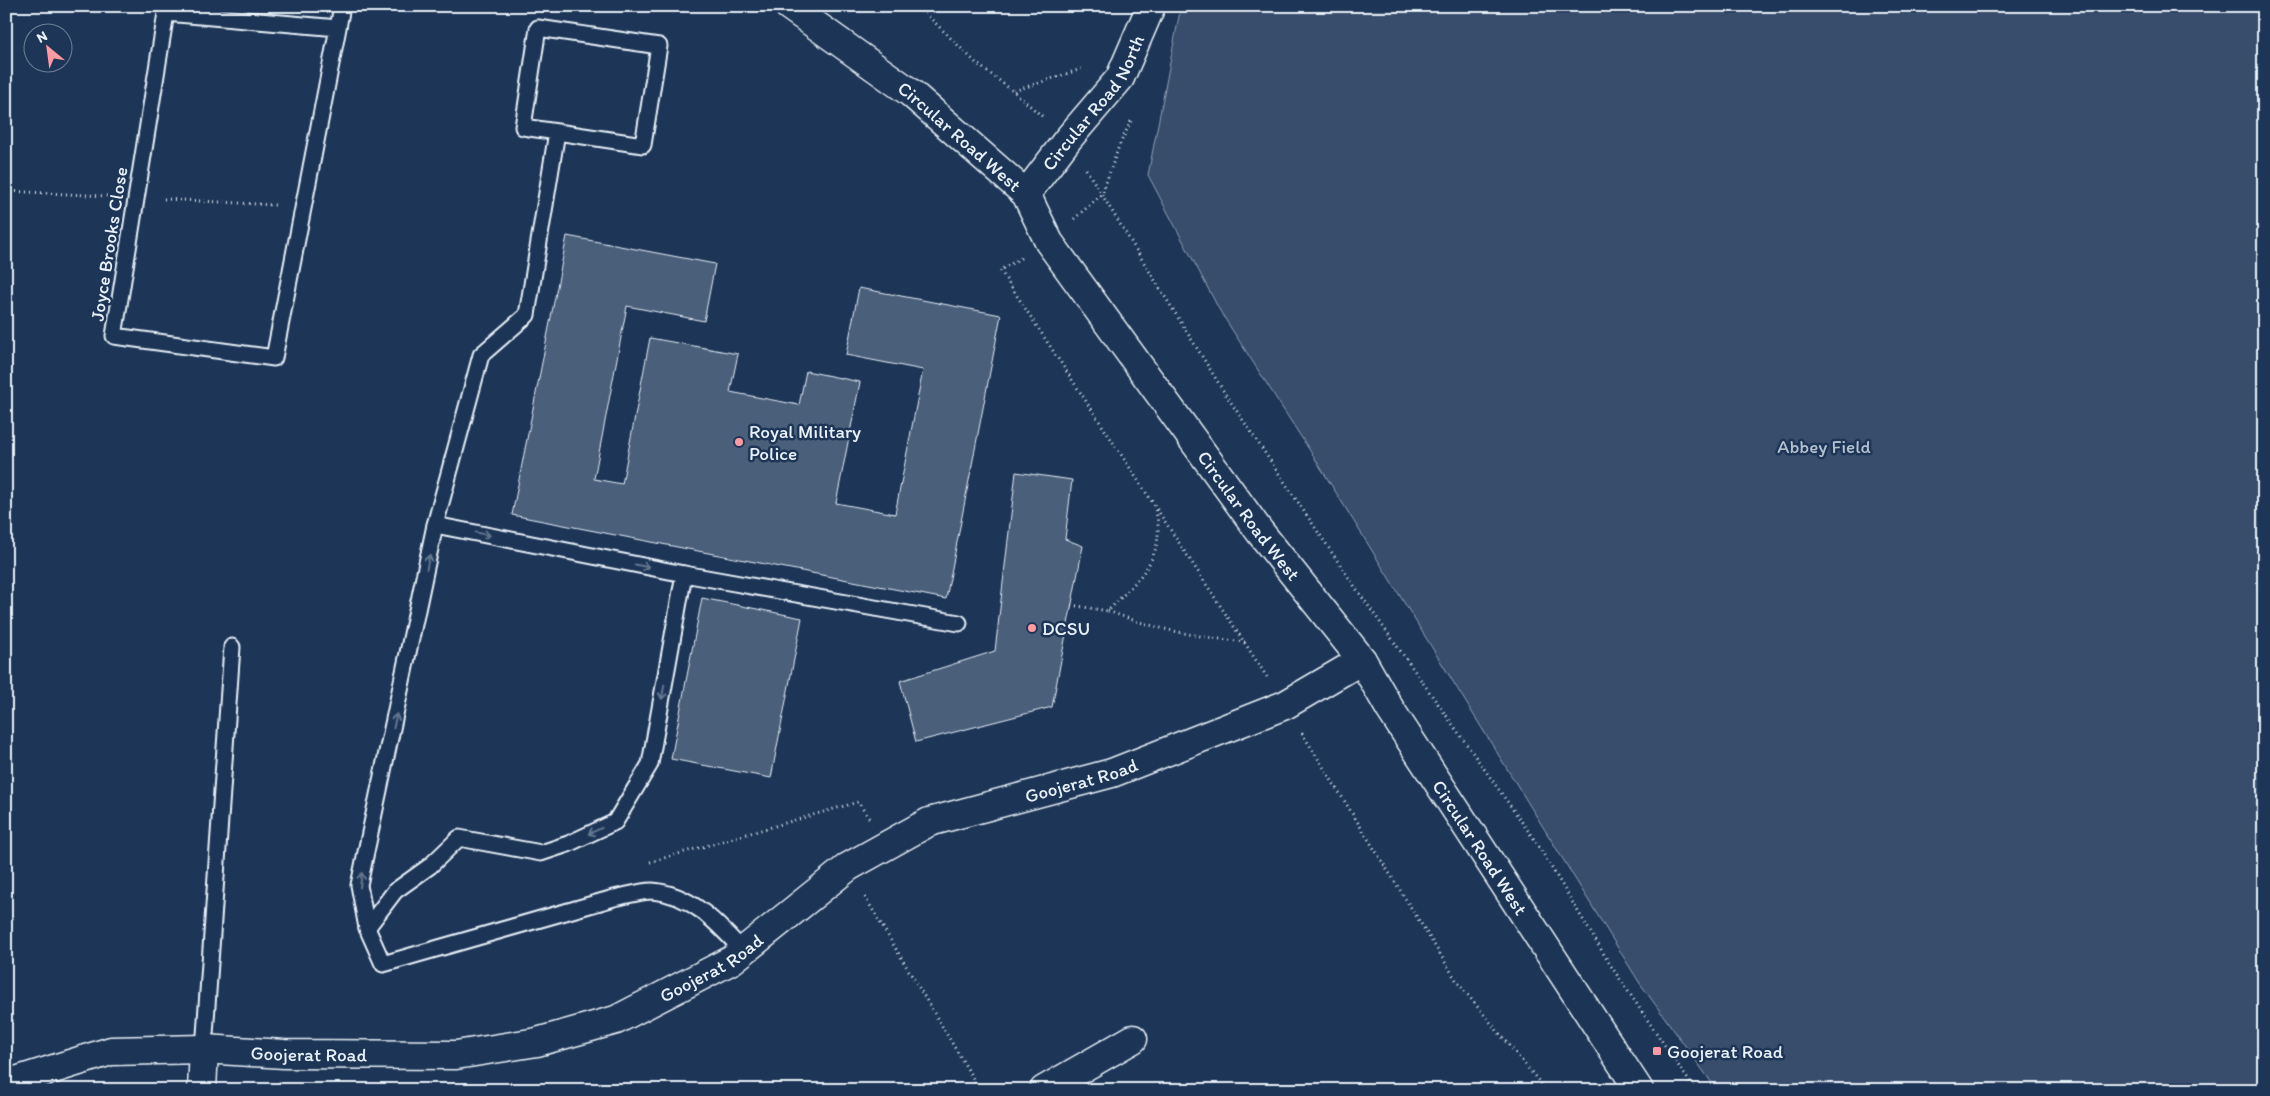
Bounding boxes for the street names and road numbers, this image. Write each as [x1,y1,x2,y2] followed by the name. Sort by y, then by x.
[1037,31,1149,175] street label: Circular Road North
[894,76,1026,196] street label: Circular Road West
[85,165,133,323] street label: Joyce Brooks Close
[1193,446,1306,585] street label: Circular Road West
[1022,752,1141,807] street label: Goojerat Road
[1428,775,1533,919] street label: Circular Road West
[656,928,768,1007] street label: Goojerat Road
[250,1040,368,1066] street label: Goojerat Road

